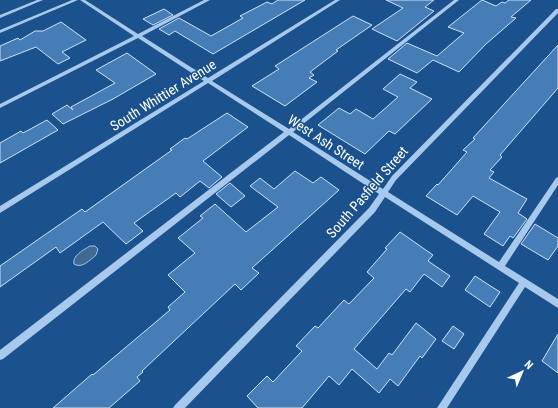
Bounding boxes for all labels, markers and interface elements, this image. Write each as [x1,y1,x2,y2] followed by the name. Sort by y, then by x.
[107,56,219,134] street label: South Whittier Avenue
[285,111,367,173] street label: West Ash Street
[323,143,411,241] street label: South Pasfield Street
[502,352,542,392] north arrow
[522,358,536,372] text: N

